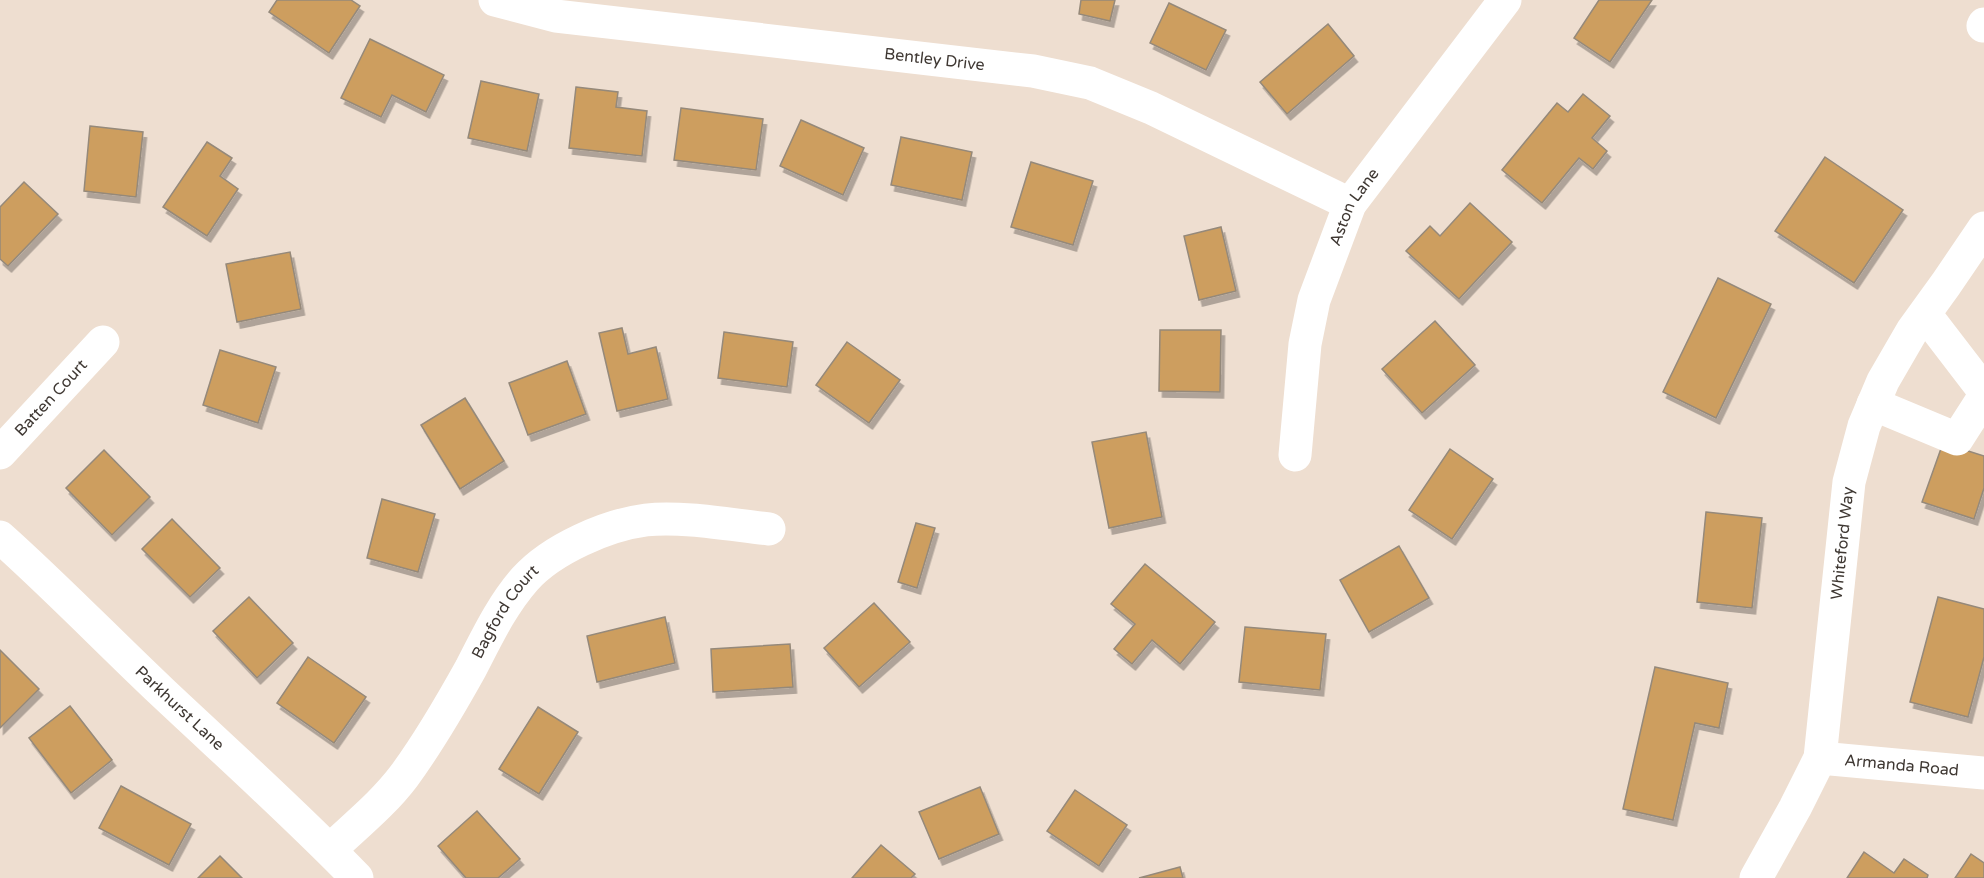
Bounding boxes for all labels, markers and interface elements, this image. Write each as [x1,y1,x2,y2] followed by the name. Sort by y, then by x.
[883,44,986,75] street label: Bentley Drive
[1325,164,1384,249] street label: Aston Lane
[10,355,92,441] street label: Batten Court
[1827,485,1858,601] street label: Whiteford Way
[467,561,543,662] street label: Bagford Court
[131,662,228,755] street label: Parkhurst Lane
[1844,750,1960,781] street label: Armanda Road

